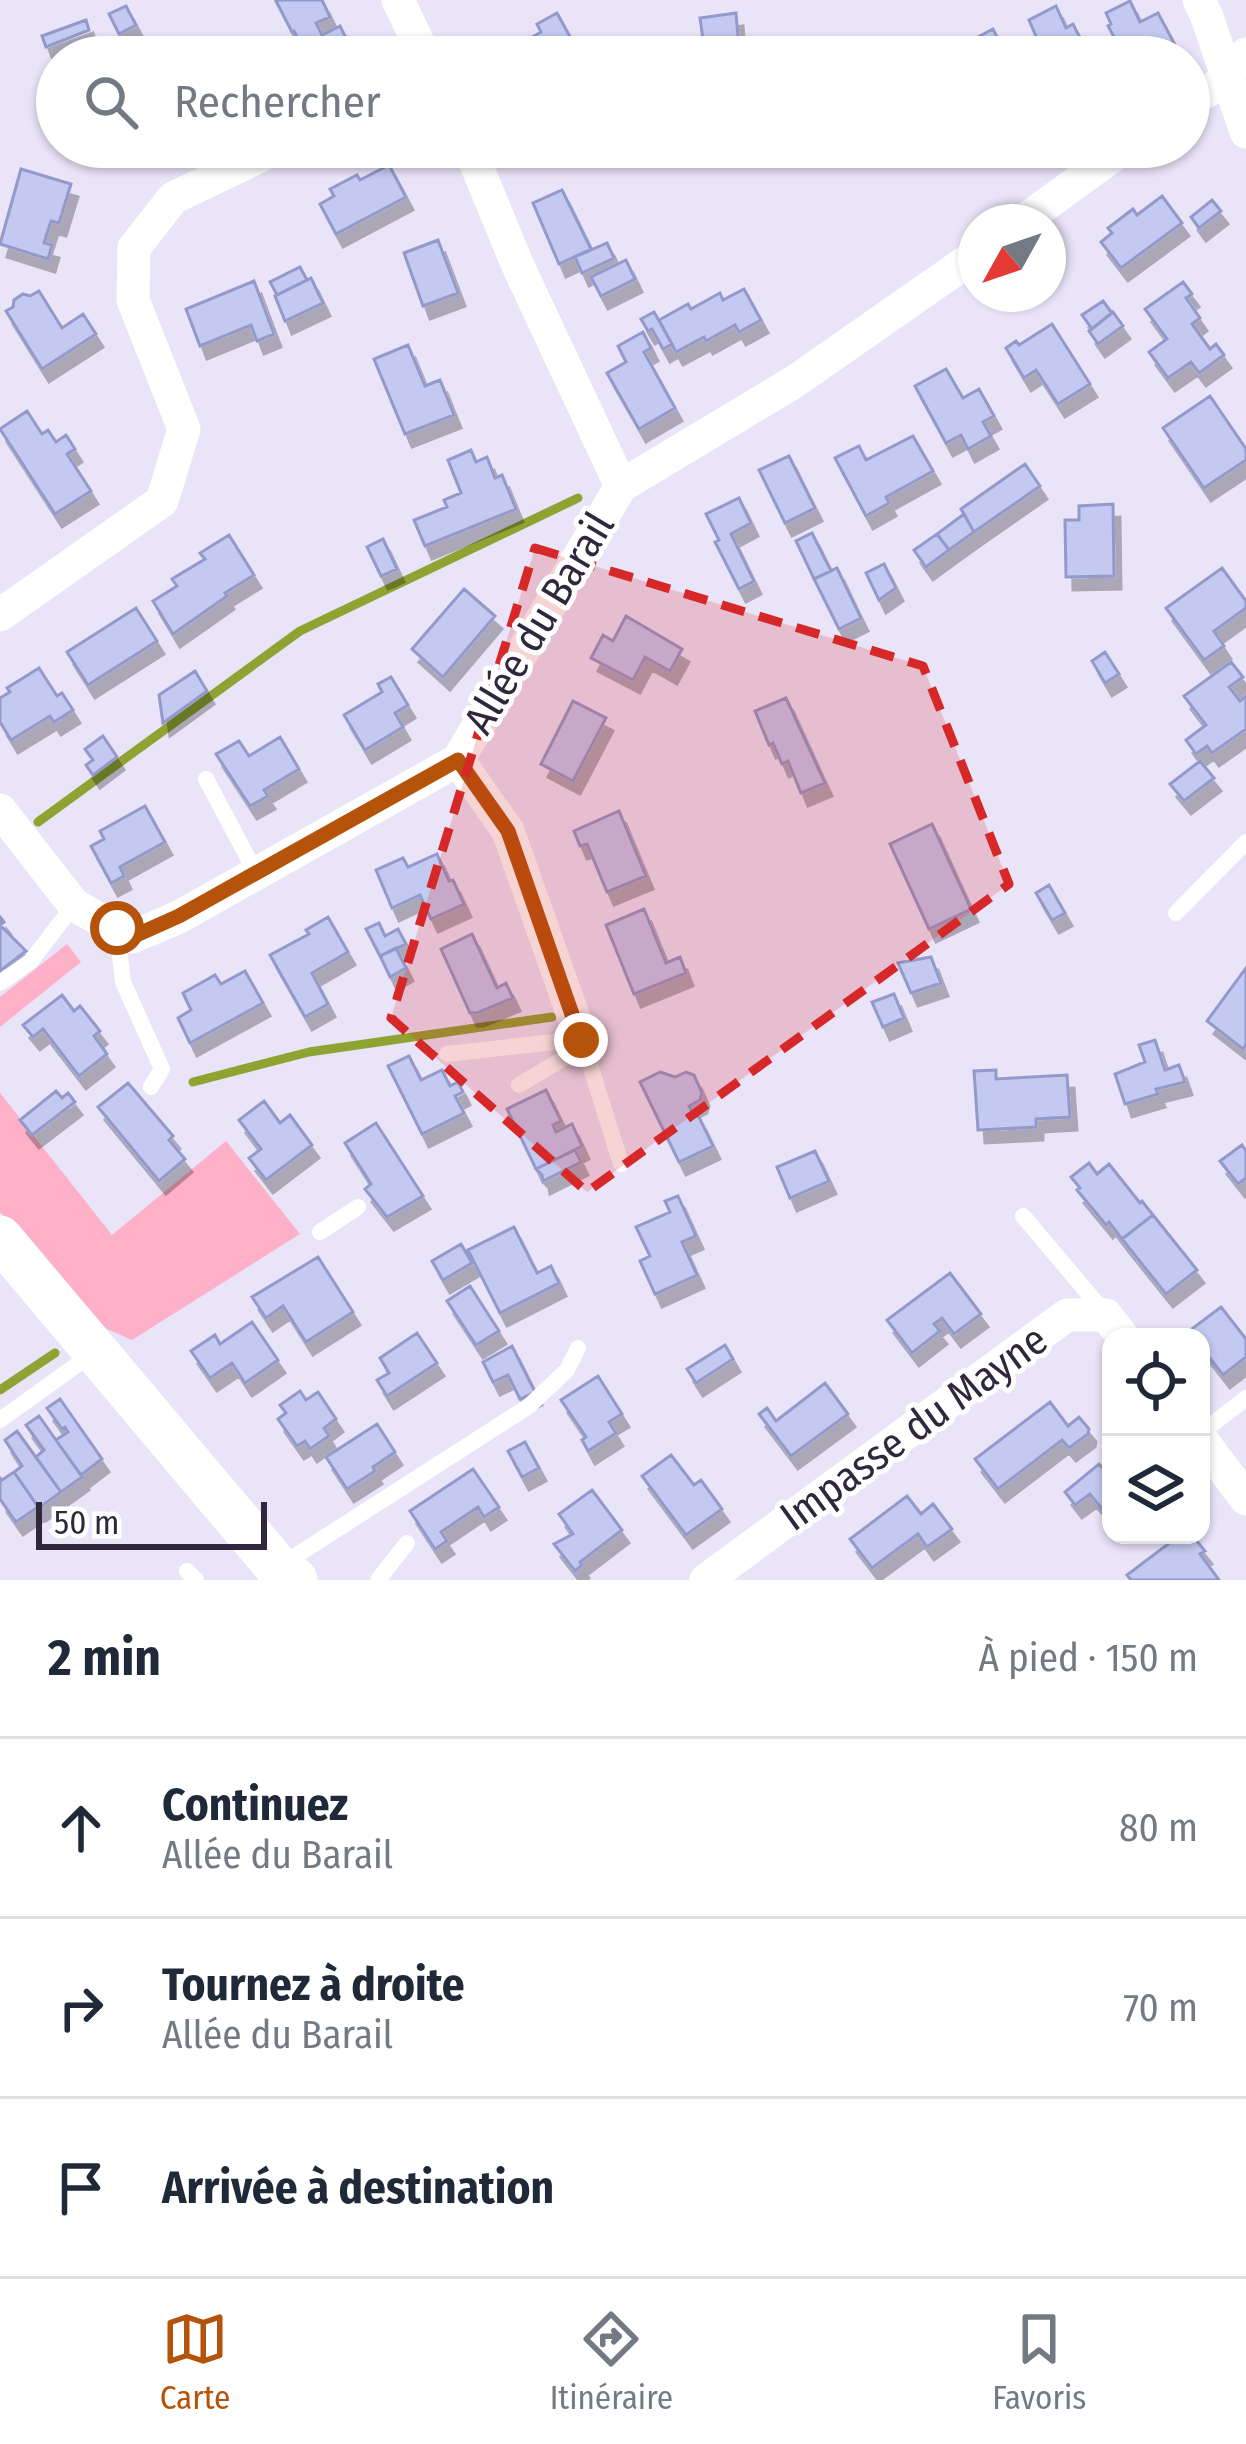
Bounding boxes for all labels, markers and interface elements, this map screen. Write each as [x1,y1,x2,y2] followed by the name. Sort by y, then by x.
[36,36,1210,168] search box
[78,69,144,135] icon: search
[174,75,381,129] text: Rechercher
[958,204,1066,312] north arrow
[453,503,625,743] street label: Allée du Barail
[90,901,144,955] route start
[554,1013,608,1067] route end
[771,1314,1057,1542] street label: Impasse du Mayne
[1102,1328,1210,1544] map controls
[1102,1328,1210,1436] button: locate
[1102,1436,1210,1544] button: layers
[36,1496,267,1549] scale bar
[54,1503,119,1543] text: 50 m
[48,1627,161,1689] text: 2 min
[978,1635,1198,1681] text: À pied · 150 m
[162,1778,348,1832] text: Continuez
[48,1795,114,1861] icon: ahead
[1119,1805,1198,1851] text: 80 m
[162,1832,393,1878] text: Allée du Barail
[162,1958,465,2012] text: Tournez à droite
[48,1975,114,2041] icon: right
[1123,1985,1198,2031] text: 70 m
[162,2012,393,2058] text: Allée du Barail
[48,2155,114,2221] icon: arrive
[162,2161,554,2215] text: Arrivée à destination
[160,2306,230,2418] tab: Carte
[550,2306,673,2418] tab: Itinéraire
[992,2306,1086,2418] tab: Favoris

